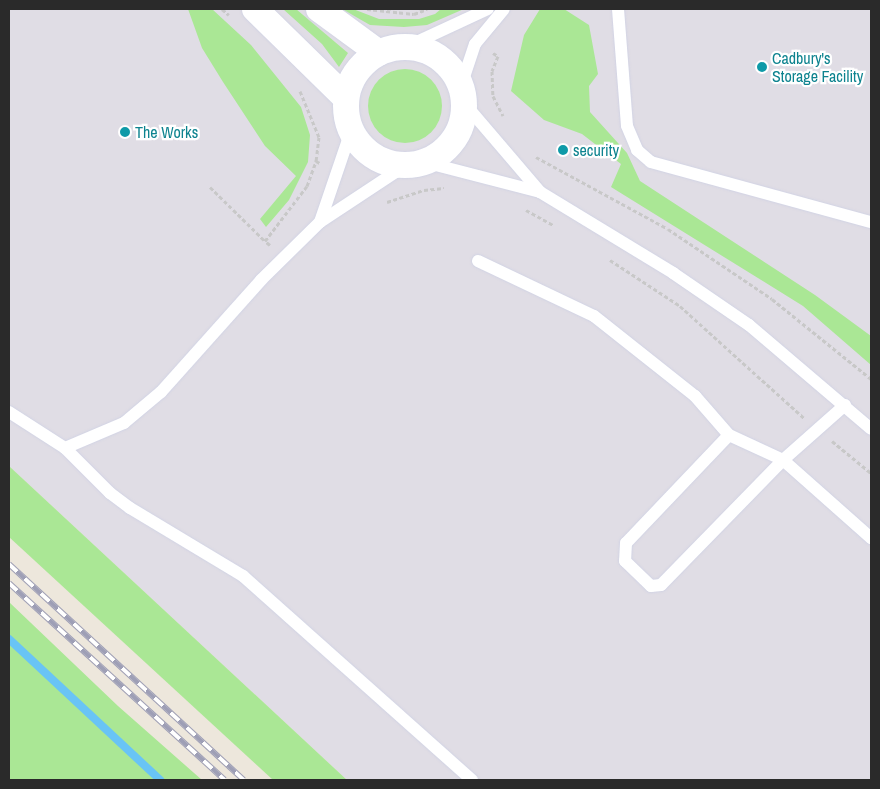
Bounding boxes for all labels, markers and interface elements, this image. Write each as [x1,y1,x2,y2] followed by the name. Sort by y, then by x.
[772,48,863,86] place label: Cadbury's Storage Facility
[756,61,768,73] marker: Cadbury's Storage Facility
[135,122,198,142] place label: The Works
[119,126,131,138] marker: The Works
[573,140,619,160] place label: security
[557,144,569,156] marker: security

